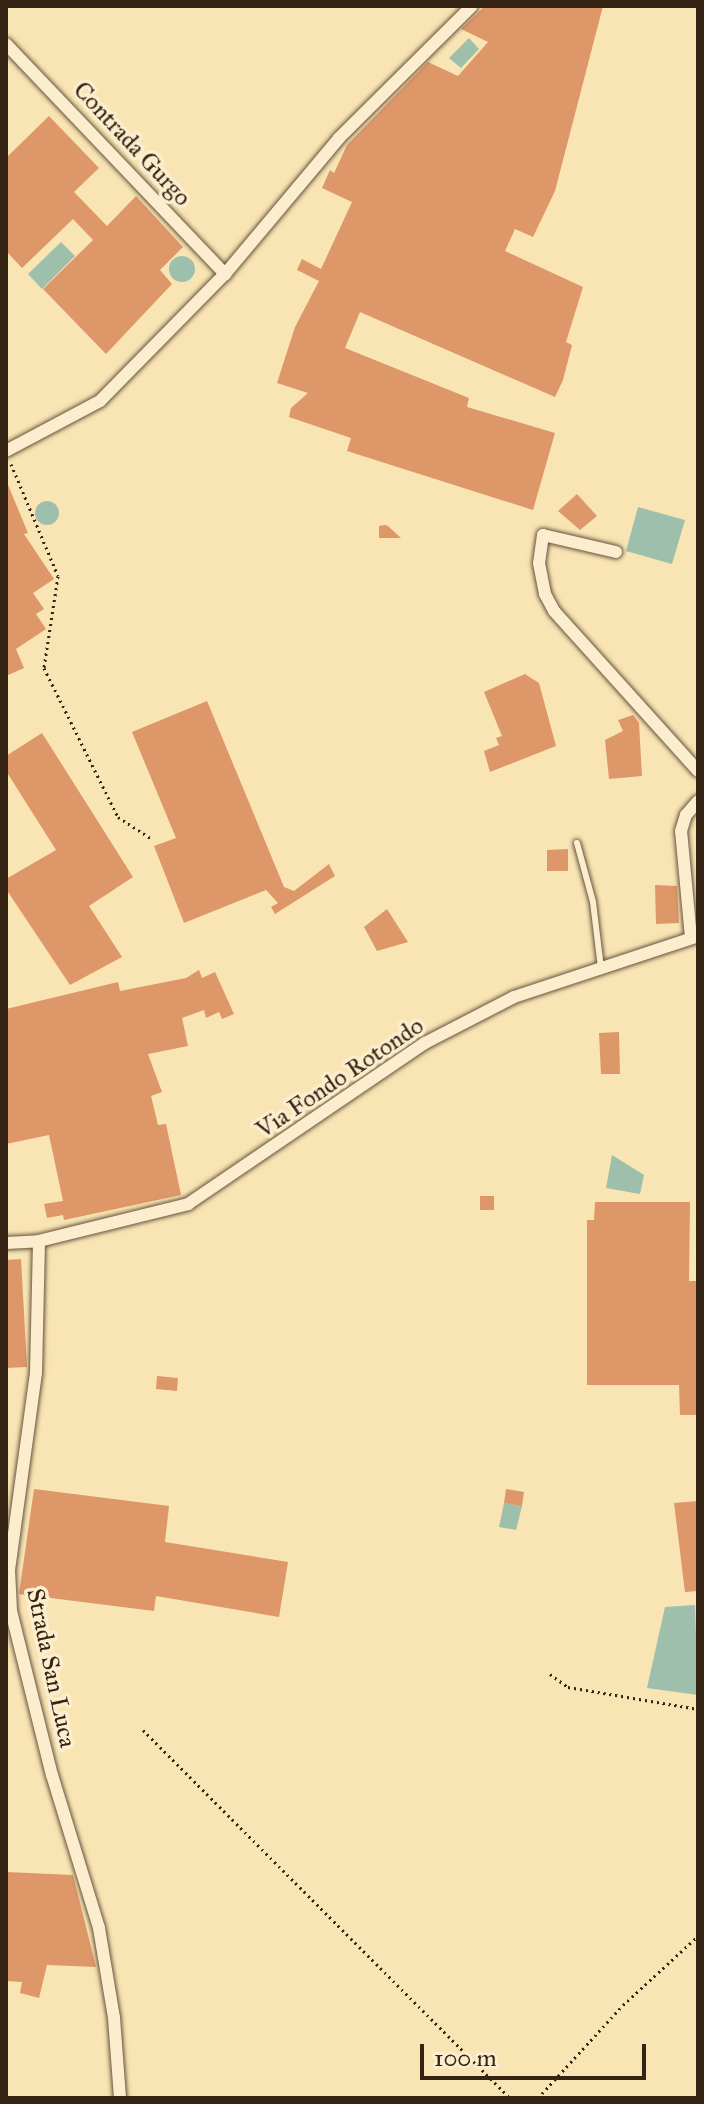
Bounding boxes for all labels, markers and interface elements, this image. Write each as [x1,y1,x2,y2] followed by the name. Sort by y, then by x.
[67,76,197,212] street label: Contrada Gurgo
[251,1011,429,1145] street label: Via Fondo Rotondo
[20,1586,82,1750] street label: Strada San Luca
[424,2028,650,2078] scale bar
[434,2043,497,2073] text: 100 m

